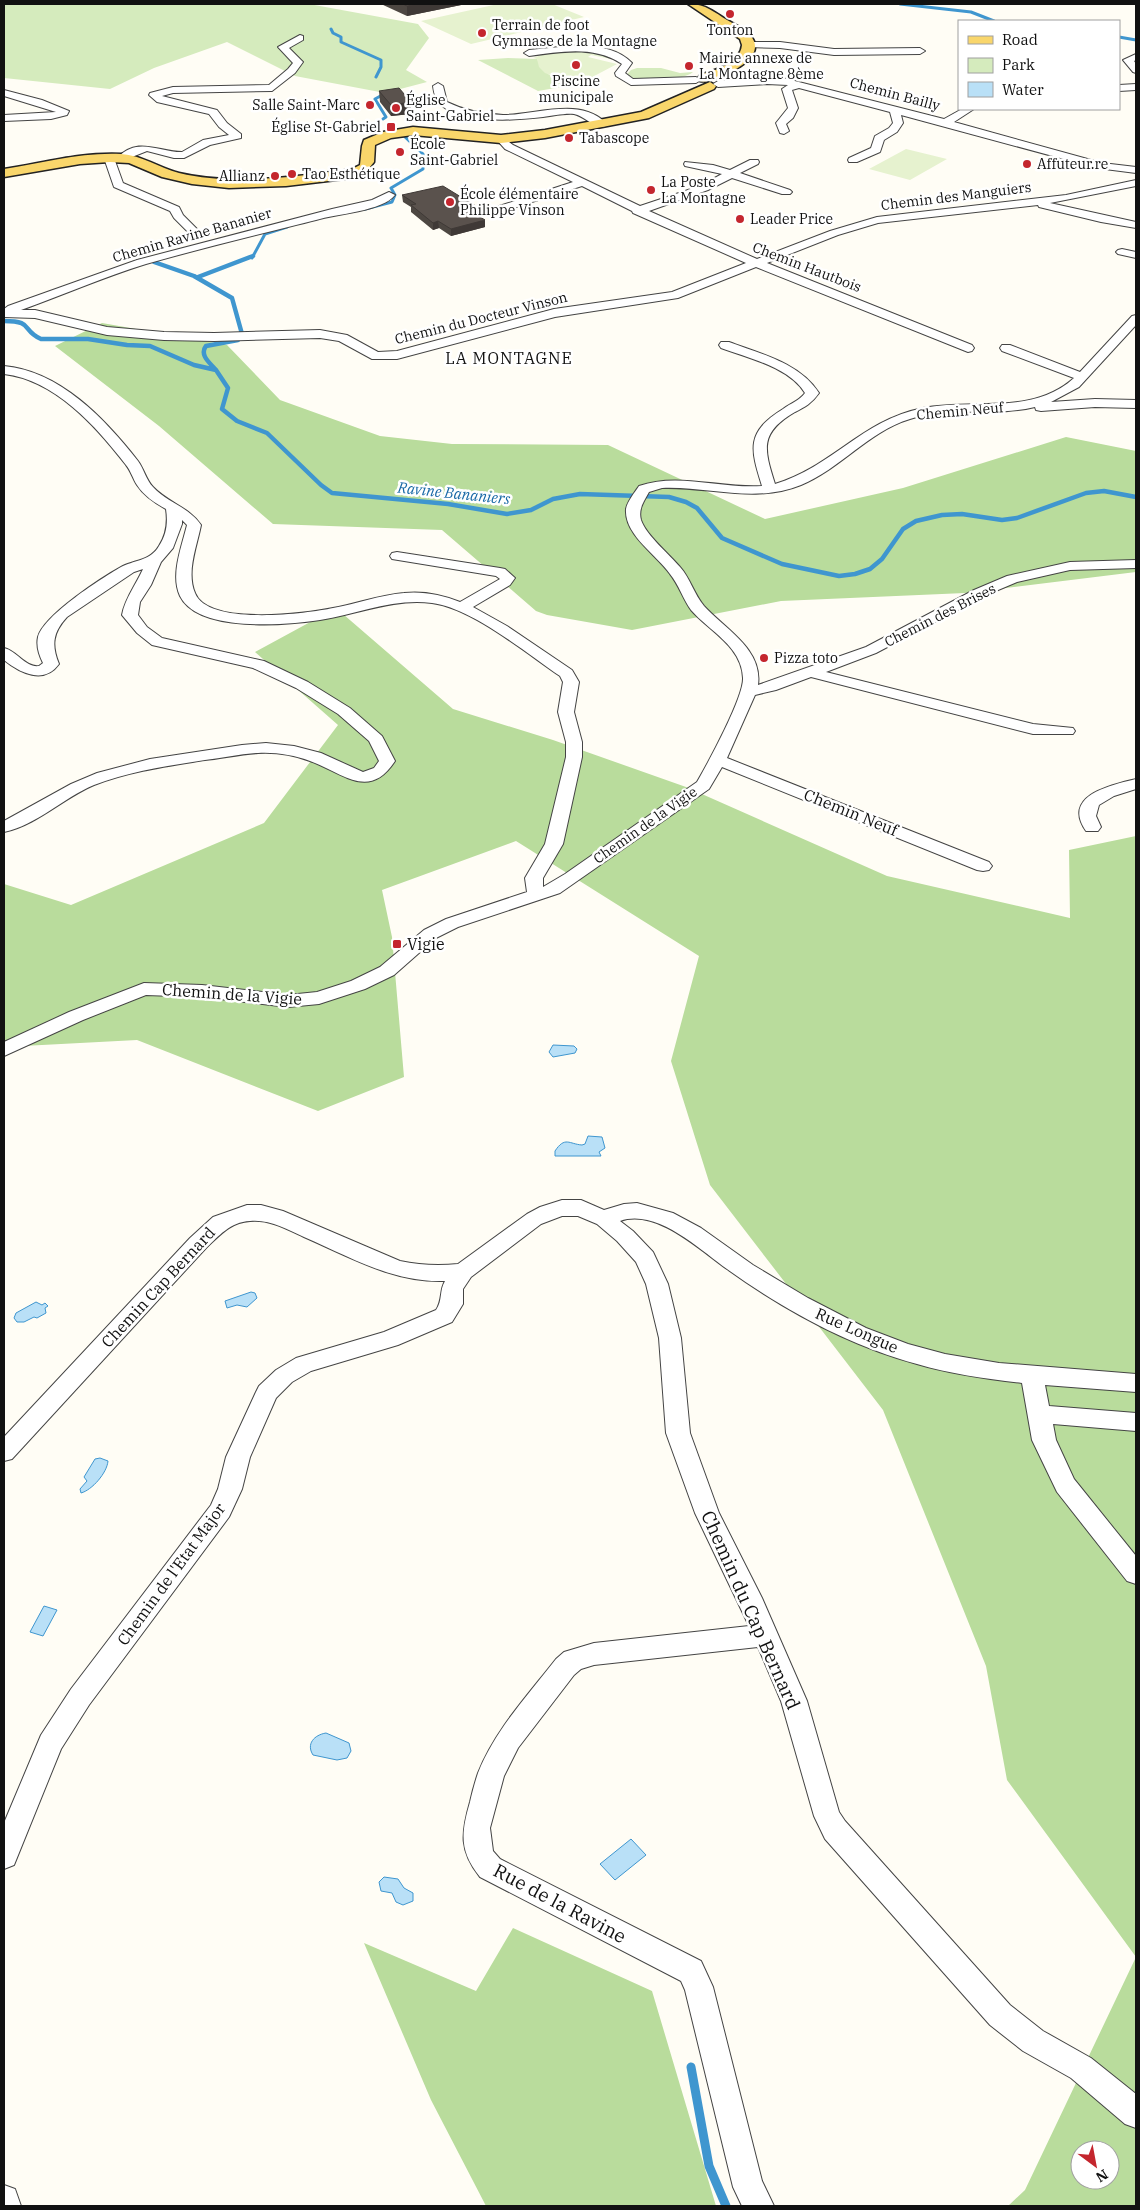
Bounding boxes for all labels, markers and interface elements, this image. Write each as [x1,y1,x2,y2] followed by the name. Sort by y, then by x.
[724,8,736,20] marker: Tonton
[492,16,657,50] place label: Terrain de foot Gymnase de la Montagne
[958,20,1120,110] legend
[706,21,754,39] place label: Tonton
[476,27,488,39] marker: Terrain de foot Gymnase de la Montagne
[1002,30,1038,49] text: Road
[699,49,824,83] place label: Mairie annexe de La Montagne 8ème
[1002,55,1035,74] text: Park
[570,59,582,71] marker: Piscine municipale
[683,60,695,72] marker: Mairie annexe de La Montagne 8ème
[538,72,614,106] place label: Piscine municipale
[848,73,943,115] street label: Chemin Bailly
[1002,80,1044,99] text: Water
[406,90,494,125] place label: Église Saint-Gabriel
[252,96,360,114] place label: Salle Saint-Marc
[364,99,376,111] marker: Salle Saint-Marc
[390,102,402,114] marker: Église Saint-Gabriel
[271,117,381,136] place label: Église St-Gabriel
[385,121,397,133] marker: Église St-Gabriel
[579,129,649,147] place label: Tabascope
[563,132,575,144] marker: Tabascope
[410,134,498,169] place label: École Saint-Gabriel
[394,146,406,158] marker: École Saint-Gabriel
[1037,155,1108,173] place label: Affuteur.re
[1021,158,1033,170] marker: Affuteur.re
[302,165,400,183] place label: Tao Esthétique
[219,167,265,185] place label: Allianz
[286,168,298,180] marker: Tao Esthétique
[269,170,281,182] marker: Allianz
[661,173,746,207] place label: La Poste La Montagne
[880,178,1032,214] street label: Chemin des Manguiers
[460,184,578,219] place label: École élémentaire Philippe Vinson
[645,184,657,196] marker: La Poste La Montagne
[444,196,456,208] marker: École élémentaire Philippe Vinson
[111,203,274,266] street label: Chemin Ravine Bananier
[750,210,833,228] place label: Leader Price
[734,213,746,225] marker: Leader Price
[750,238,864,296] street label: Chemin Hautbois
[393,288,569,348] street label: Chemin du Docteur Vinson
[445,348,573,368] district label: LA MONTAGNE
[916,398,1005,424] street label: Chemin Neuf
[396,478,512,508] water label: Ravine Bananiers
[881,579,999,651] street label: Chemin des Brises
[774,649,838,667] place label: Pizza toto
[758,652,770,664] marker: Pizza toto
[590,782,700,868] street label: Chemin de la Vigie
[801,784,902,840] street label: Chemin Neuf
[407,934,445,954] place label: Vigie
[391,938,403,950] marker: Vigie
[161,979,303,1009] street label: Chemin de la Vigie
[97,1222,219,1352] street label: Chemin Cap Bernard
[812,1303,902,1357] street label: Rue Longue
[113,1499,229,1649] street label: Chemin de l'Etat Major
[696,1507,806,1713] street label: Chemin du Cap Bernard
[489,1858,631,1948] street label: Rue de la Ravine
[1070,2140,1120,2190] north arrow
[1092,2165,1111,2187] text: N

